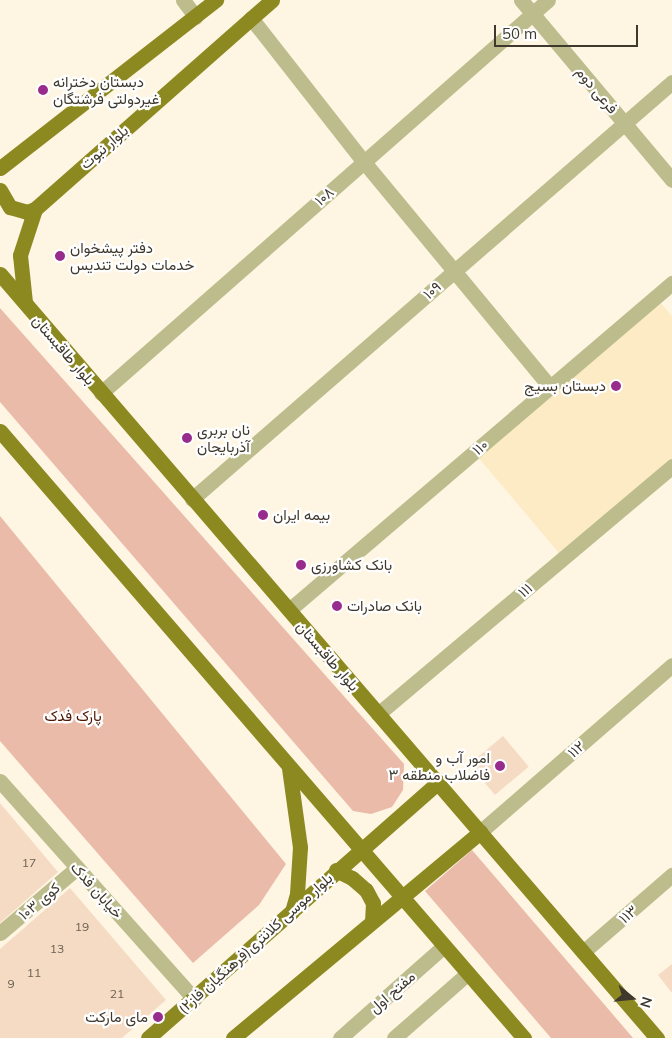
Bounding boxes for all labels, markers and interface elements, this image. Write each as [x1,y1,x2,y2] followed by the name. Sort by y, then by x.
[497,15,641,47] scale bar
[502,24,537,43] text: 50 m
[572,63,622,117] street label: فرعی دوم
[53,72,159,107] place label: دبستان دخترانه غیردولتی فرشتگان
[37,84,49,96] marker: دبستان دخترانه غیردولتی فرشتگان
[76,121,132,173] street label: بلوار نبوت
[311,183,337,209] street label: ۱۰۸
[70,238,194,273] place label: دفتر پیشخوان خدمات دولت تندیس
[54,250,66,262] marker: دفتر پیشخوان خدمات دولت تندیس
[419,277,445,303] street label: ۱۰۹
[29,311,99,389] street label: بلوار طاقبستان
[524,377,606,395] place label: دبستان بسیج
[610,380,622,392] marker: دبستان بسیج
[197,420,250,455] place label: نان بربری آذربایجان
[181,432,193,444] marker: نان بربری آذربایجان
[468,435,492,459] street label: ۱۱۰
[273,506,330,524] place label: بیمه ایران
[257,509,269,521] marker: بیمه ایران
[311,556,392,574] place label: بانک کشاورزی
[295,559,307,571] marker: بانک کشاورزی
[514,579,536,601] street label: ۱۱۱
[347,597,422,615] place label: بانک صادرات
[331,600,343,612] marker: بانک صادرات
[293,617,363,695] street label: بلوار طاقبستان
[44,707,102,725] park label: پارک فدک
[564,737,588,761] street label: ۱۱۲
[388,748,490,783] place label: امور آب و فاضلاب منطقه ۳
[494,760,506,772] marker: امور آب و فاضلاب منطقه ۳
[22,856,36,870] house number: 17
[67,858,127,922] street label: خیابان فدک
[174,869,336,1017] street label: بلوار موسی کلانتری(فرهنگیان فاز۲)
[15,879,63,923] street label: کوی ۱۰۳
[615,901,641,927] street label: ۱۱۳
[75,920,89,934] house number: 19
[50,942,64,956] house number: 13
[27,966,41,980] house number: 11
[365,967,419,1017] street label: مفتح اول
[607,973,657,1023] north arrow
[7,977,15,991] house number: 9
[110,987,124,1001] house number: 21
[636,995,657,1010] text: N
[85,1008,148,1026] place label: مای مارکت
[152,1011,164,1023] marker: مای مارکت

